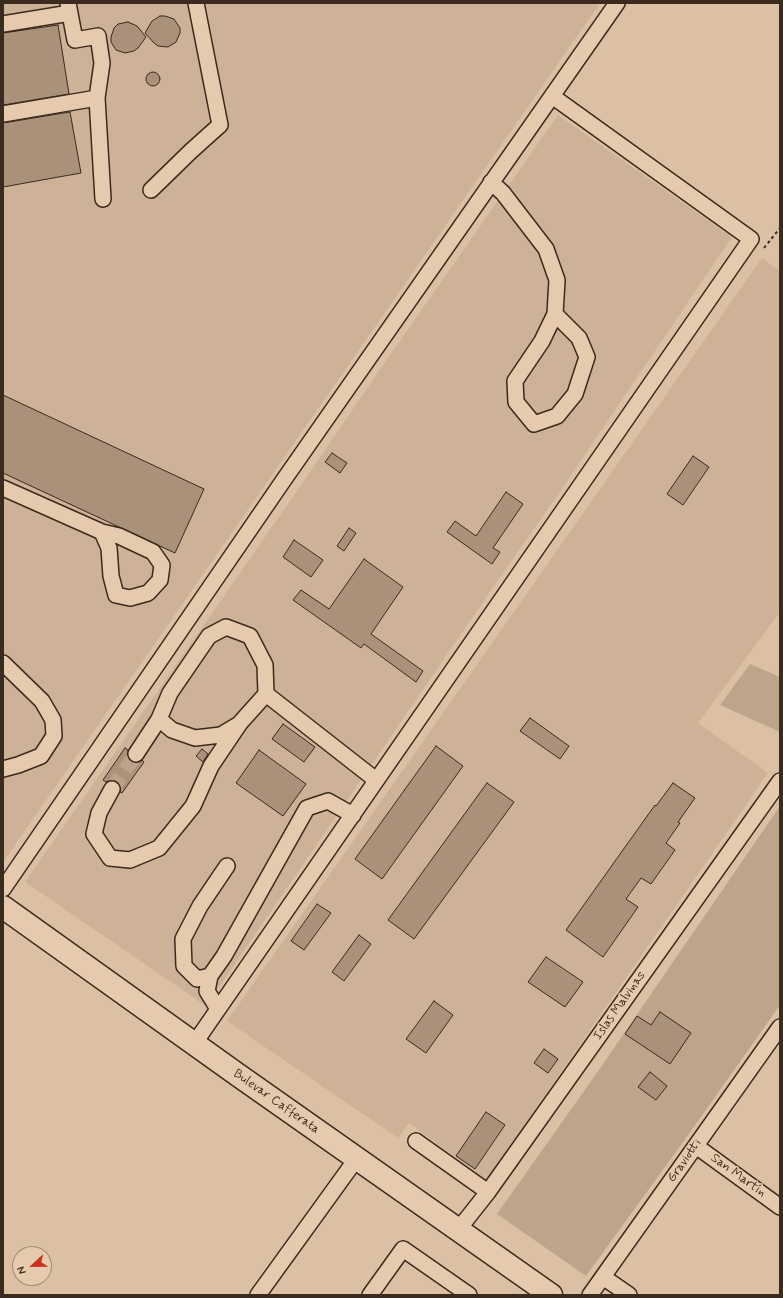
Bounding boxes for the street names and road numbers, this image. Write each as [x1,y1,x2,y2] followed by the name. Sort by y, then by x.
[591,969,649,1043] street label: Islas Malvinas
[230,1066,322,1138] street label: Bulevar Cafferata
[664,1136,706,1186] street label: Graviotti
[707,1151,769,1201] street label: San Martín

